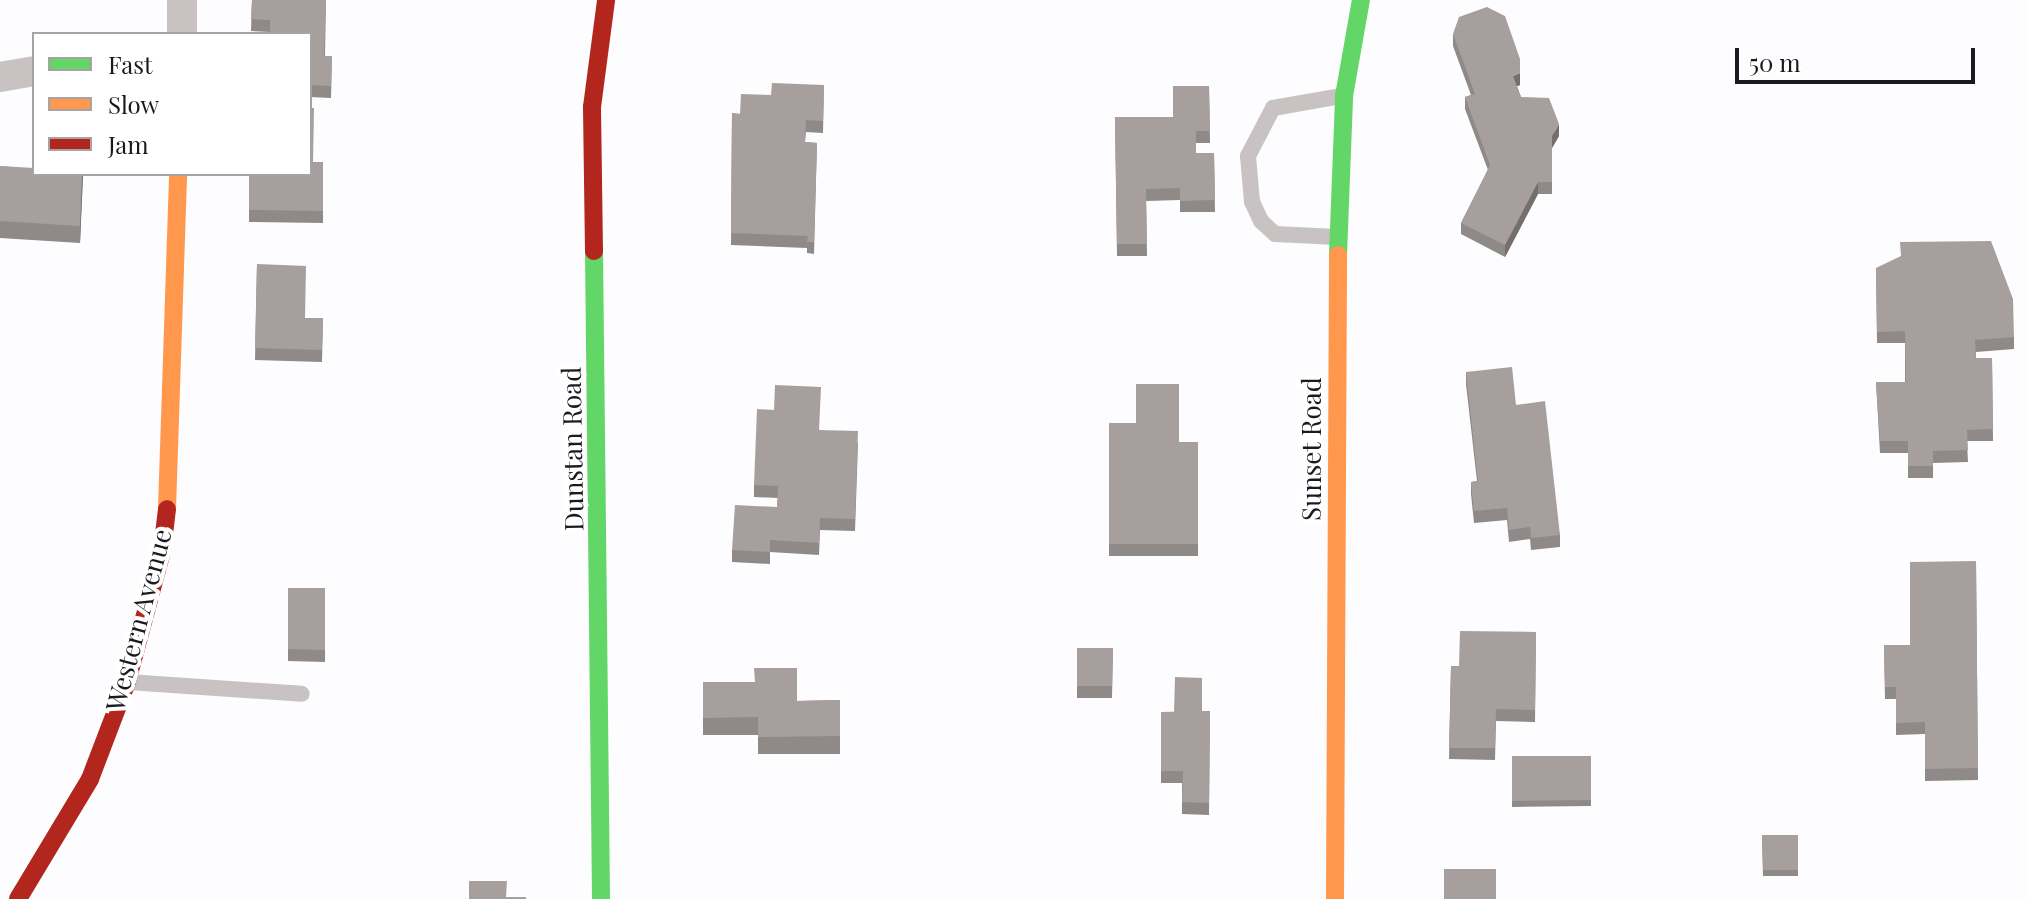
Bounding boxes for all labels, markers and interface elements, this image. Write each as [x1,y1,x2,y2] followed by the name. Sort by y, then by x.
[32,32,312,176] legend
[1739,32,1979,82] scale bar
[1749,46,1801,78] text: 50 m
[108,48,153,80] text: Fast
[108,88,159,120] text: Slow
[108,128,149,160] text: Jam
[555,367,589,531] street label: Dunstan Road
[1295,377,1327,521] street label: Sunset Road
[99,525,177,715] street label: Western Avenue

